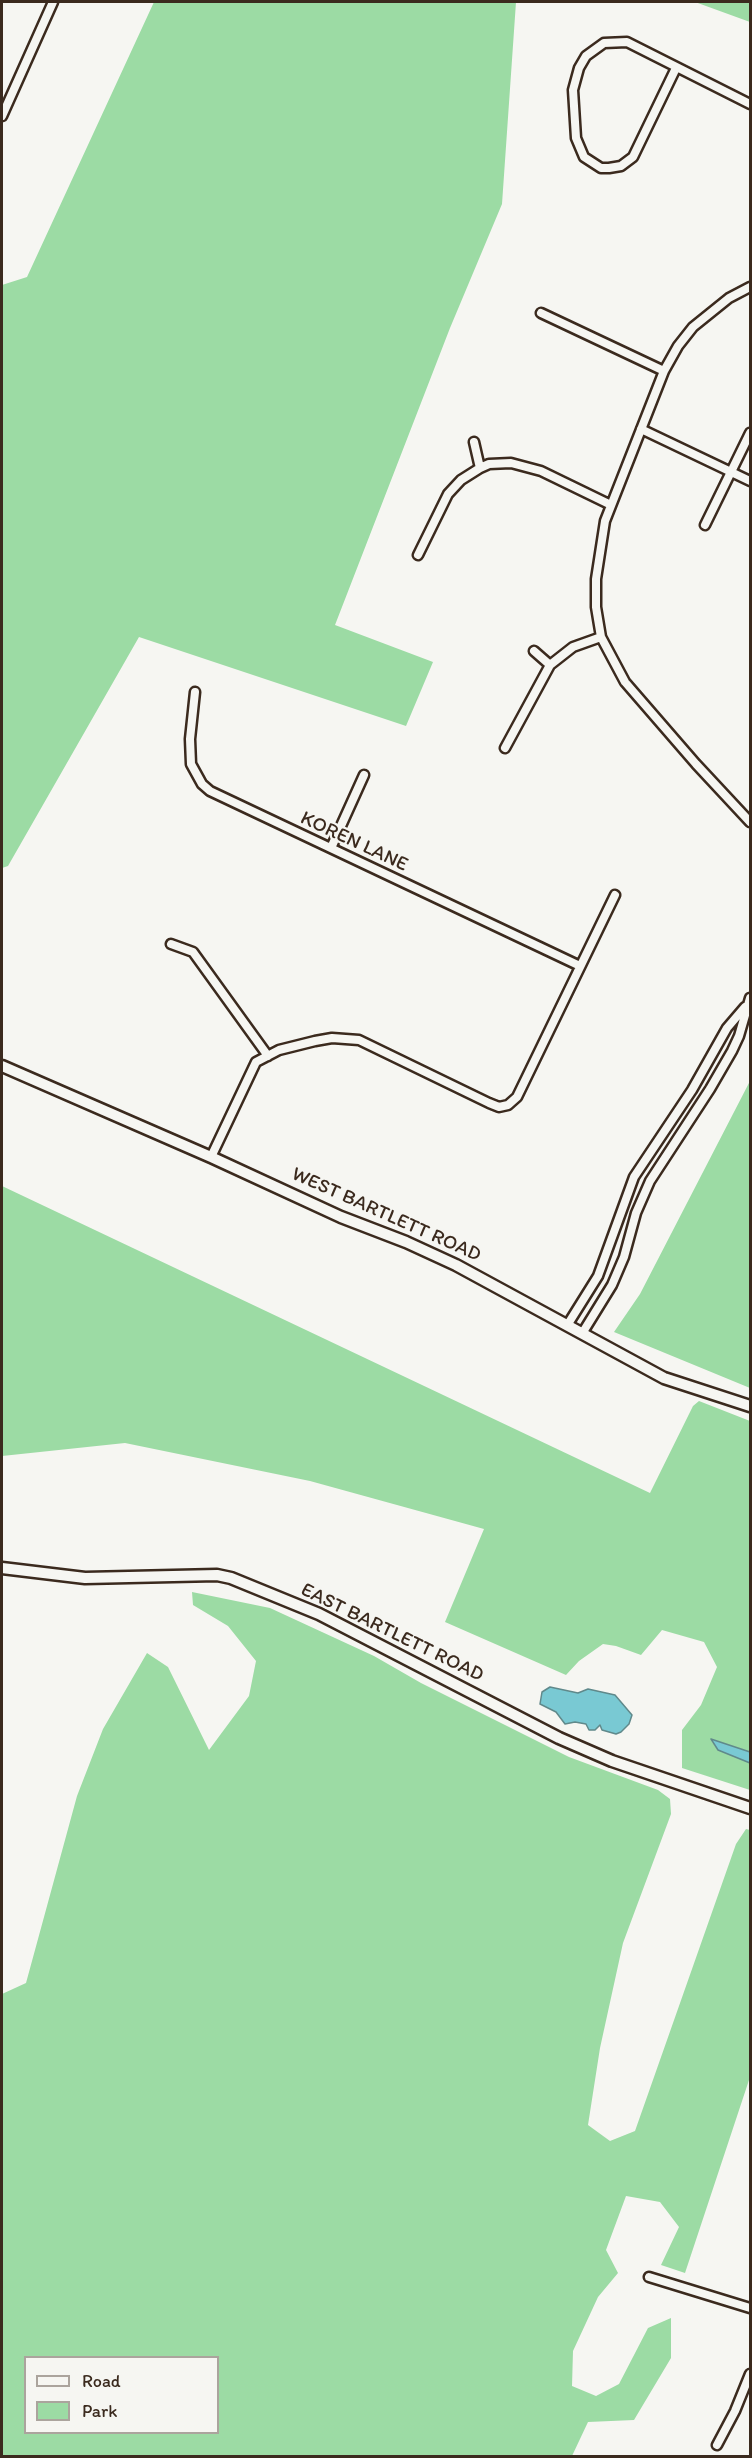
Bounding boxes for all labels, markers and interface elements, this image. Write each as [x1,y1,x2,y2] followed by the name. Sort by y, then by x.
[296,807,412,877] street label: KOREN LANE
[288,1162,484,1268] street label: WEST BARTLETT ROAD
[297,1578,487,1688] street label: EAST BARTLETT ROAD
[24,2356,219,2434] legend
[82,2370,121,2392] text: Road
[82,2400,117,2422] text: Park

